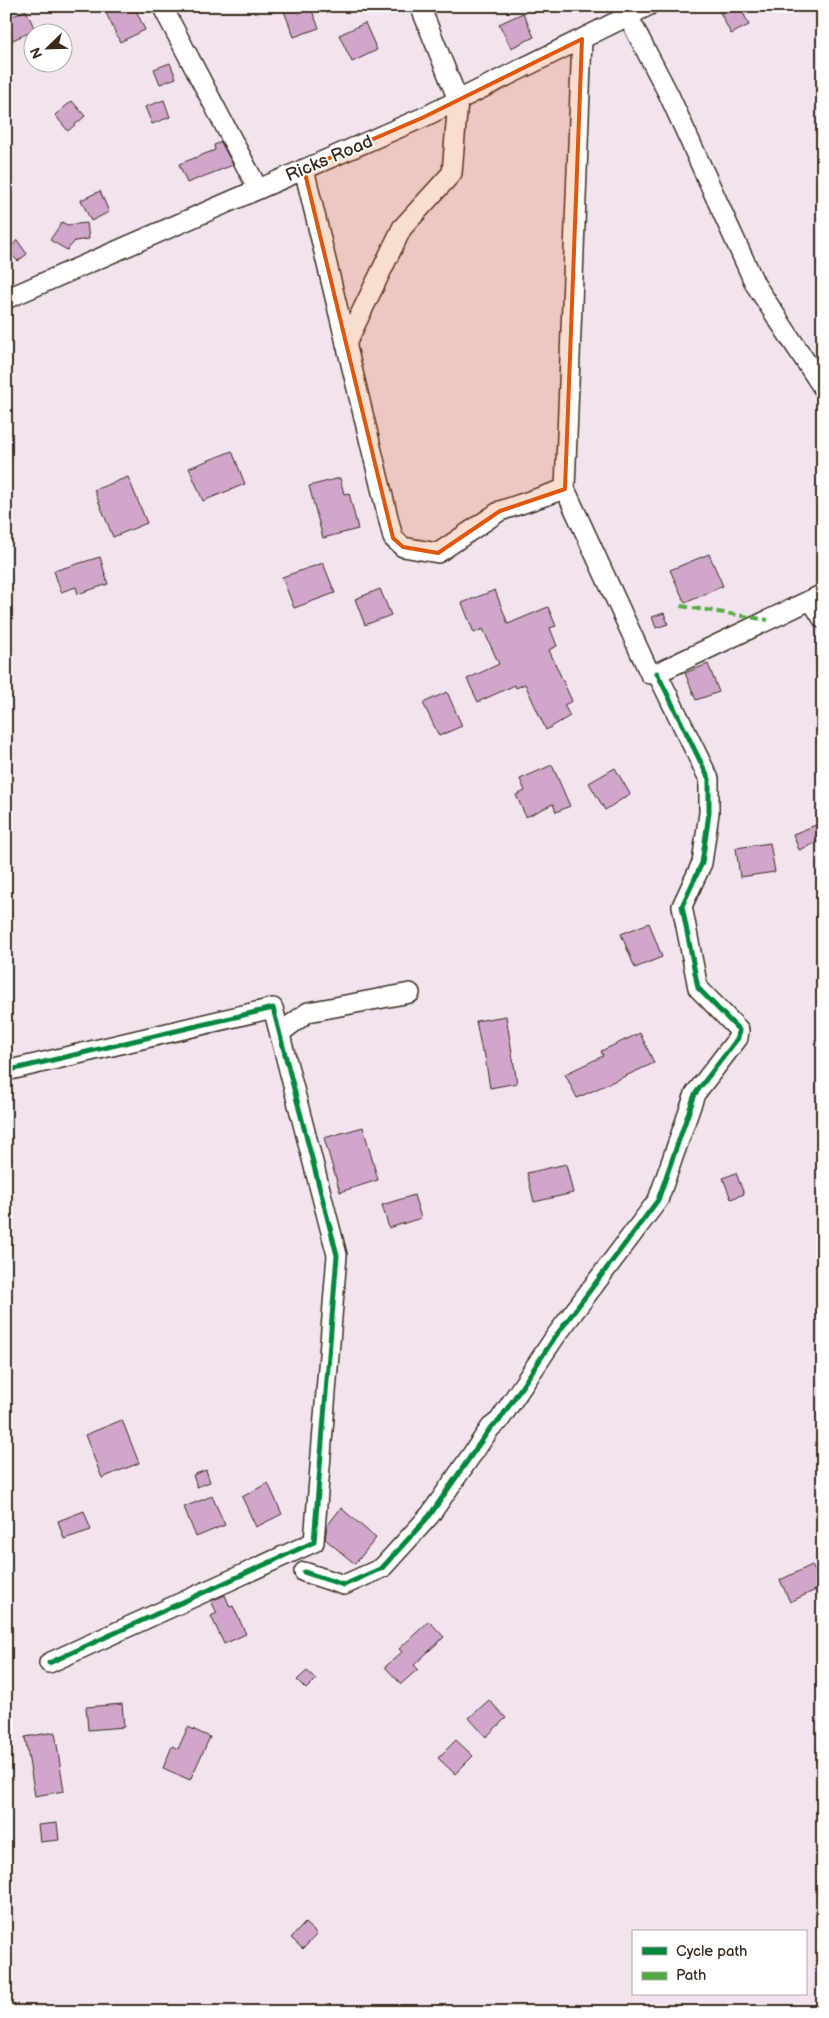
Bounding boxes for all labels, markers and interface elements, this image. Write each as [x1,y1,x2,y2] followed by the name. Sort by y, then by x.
[22,22,72,72] north arrow
[27,45,46,61] text: N
[282,131,376,186] street label: Ricks Road
[632,1930,806,1996] legend
[676,1942,747,1961] text: Cycle path
[676,1966,706,1985] text: Path

